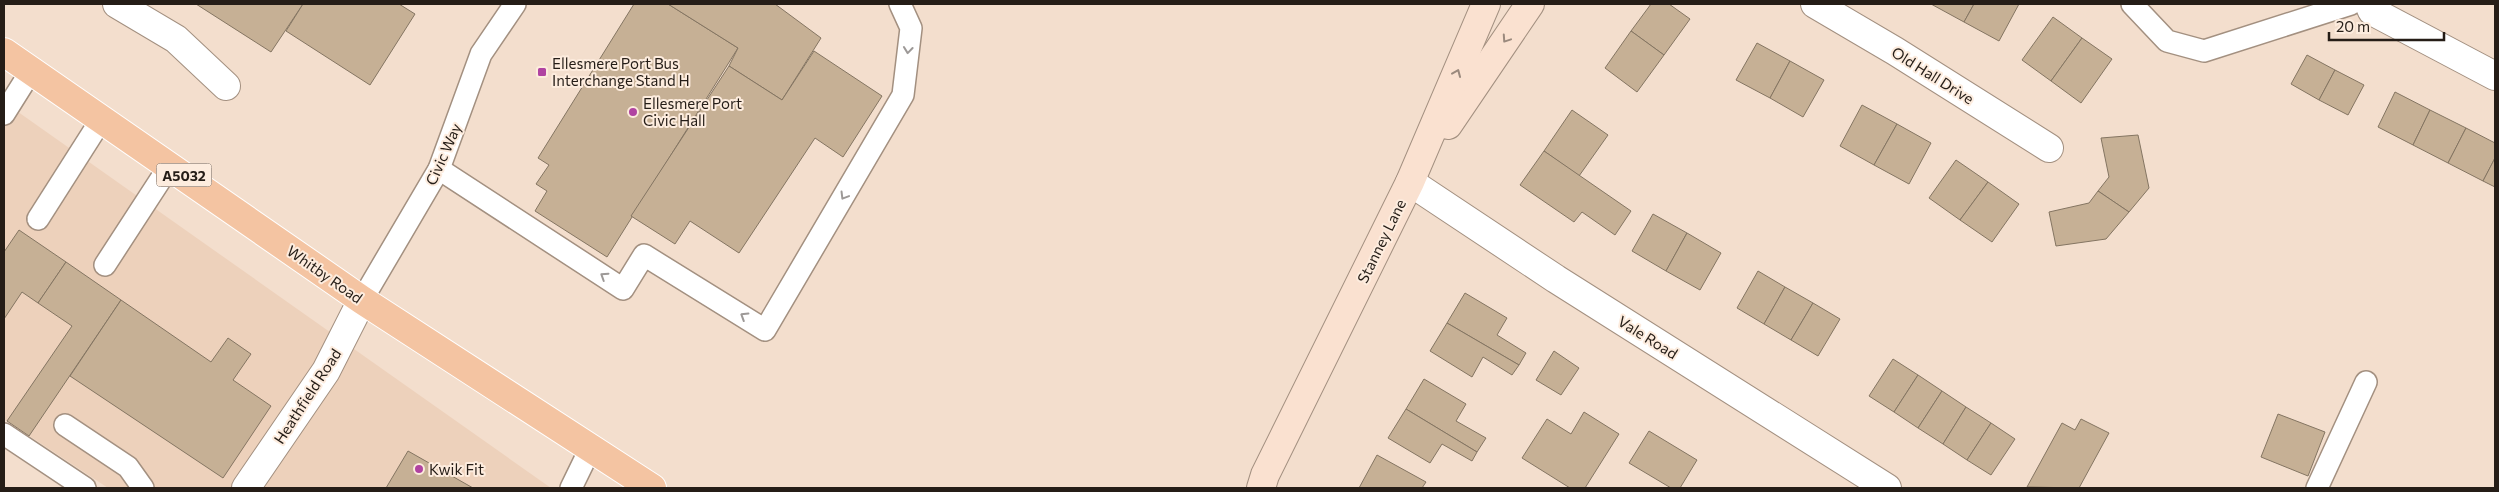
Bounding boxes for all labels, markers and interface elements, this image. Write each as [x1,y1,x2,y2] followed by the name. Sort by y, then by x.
[2329,10,2444,42] scale bar
[2336,17,2370,35] text: 20 m
[1503,33,1512,43] one-way arrow
[1889,43,1977,107] street label: Old Hall Drive
[903,46,914,54] one-way arrow
[552,54,690,89] place label: Ellesmere Port Bus Interchange Stand H
[536,66,548,78] marker: Ellesmere Port Bus Interchange Stand H
[1450,69,1461,78] one-way arrow
[643,94,742,129] place label: Ellesmere Port Civic Hall
[627,106,639,118] marker: Ellesmere Port Civic Hall
[421,120,465,188] street label: Civic Way
[156,164,212,186] road number: A5032
[840,191,850,200] one-way arrow
[1353,196,1409,286] street label: Stanney Lane
[284,241,366,307] street label: Whitby Road
[600,273,609,283] one-way arrow
[1615,312,1681,362] street label: Vale Road
[740,313,749,323] one-way arrow
[270,345,344,447] street label: Heathfield Road
[429,460,484,478] place label: Kwik Fit
[413,463,425,475] marker: Kwik Fit

